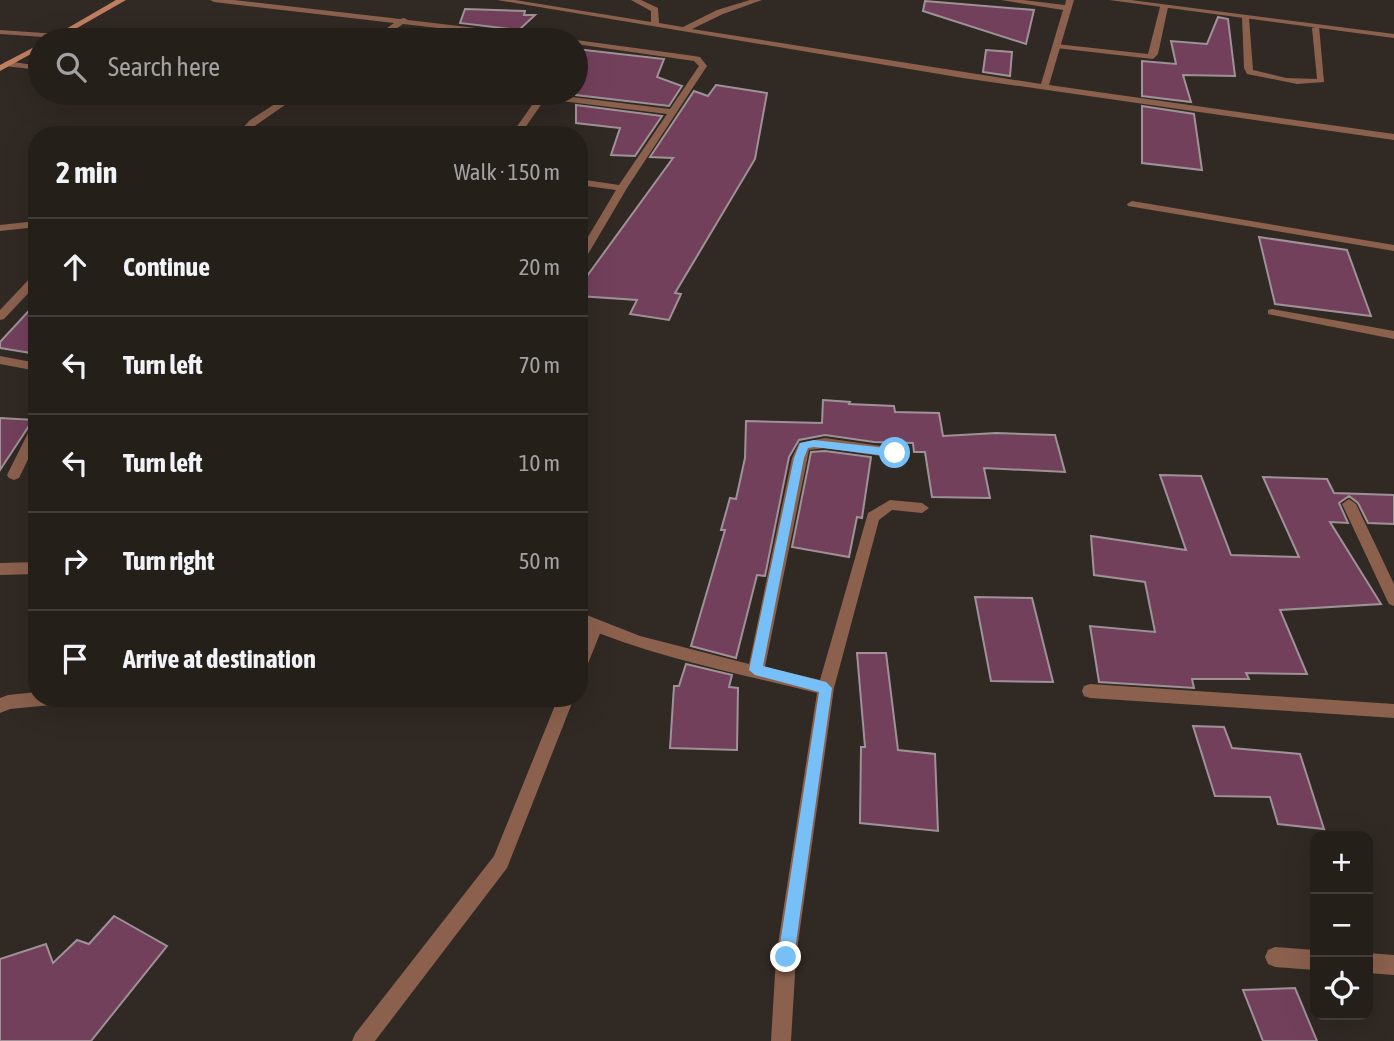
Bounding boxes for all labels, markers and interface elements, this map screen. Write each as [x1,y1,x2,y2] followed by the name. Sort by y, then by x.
[28,28,588,105] search box
[52,48,90,86] icon: search
[108,52,220,82] text: Search here
[56,155,117,189] text: 2 min
[454,159,560,185] text: Walk · 150 m
[56,248,94,286] icon: ahead
[123,252,210,282] text: Continue
[519,254,560,280] text: 20 m
[56,346,94,384] icon: left
[123,350,203,380] text: Turn left
[519,352,560,378] text: 70 m
[879,437,910,468] route start
[56,444,94,482] icon: left
[123,448,203,478] text: Turn left
[519,450,560,476] text: 10 m
[56,542,94,580] icon: right
[123,546,214,576] text: Turn right
[519,548,560,574] text: 50 m
[56,640,94,678] icon: arrive
[123,644,316,674] text: Arrive at destination
[1310,831,1373,1020] map controls
[1310,831,1373,894] button: +
[1310,894,1373,957] button: −
[770,941,801,972] route end
[1310,957,1373,1020] button: locate

